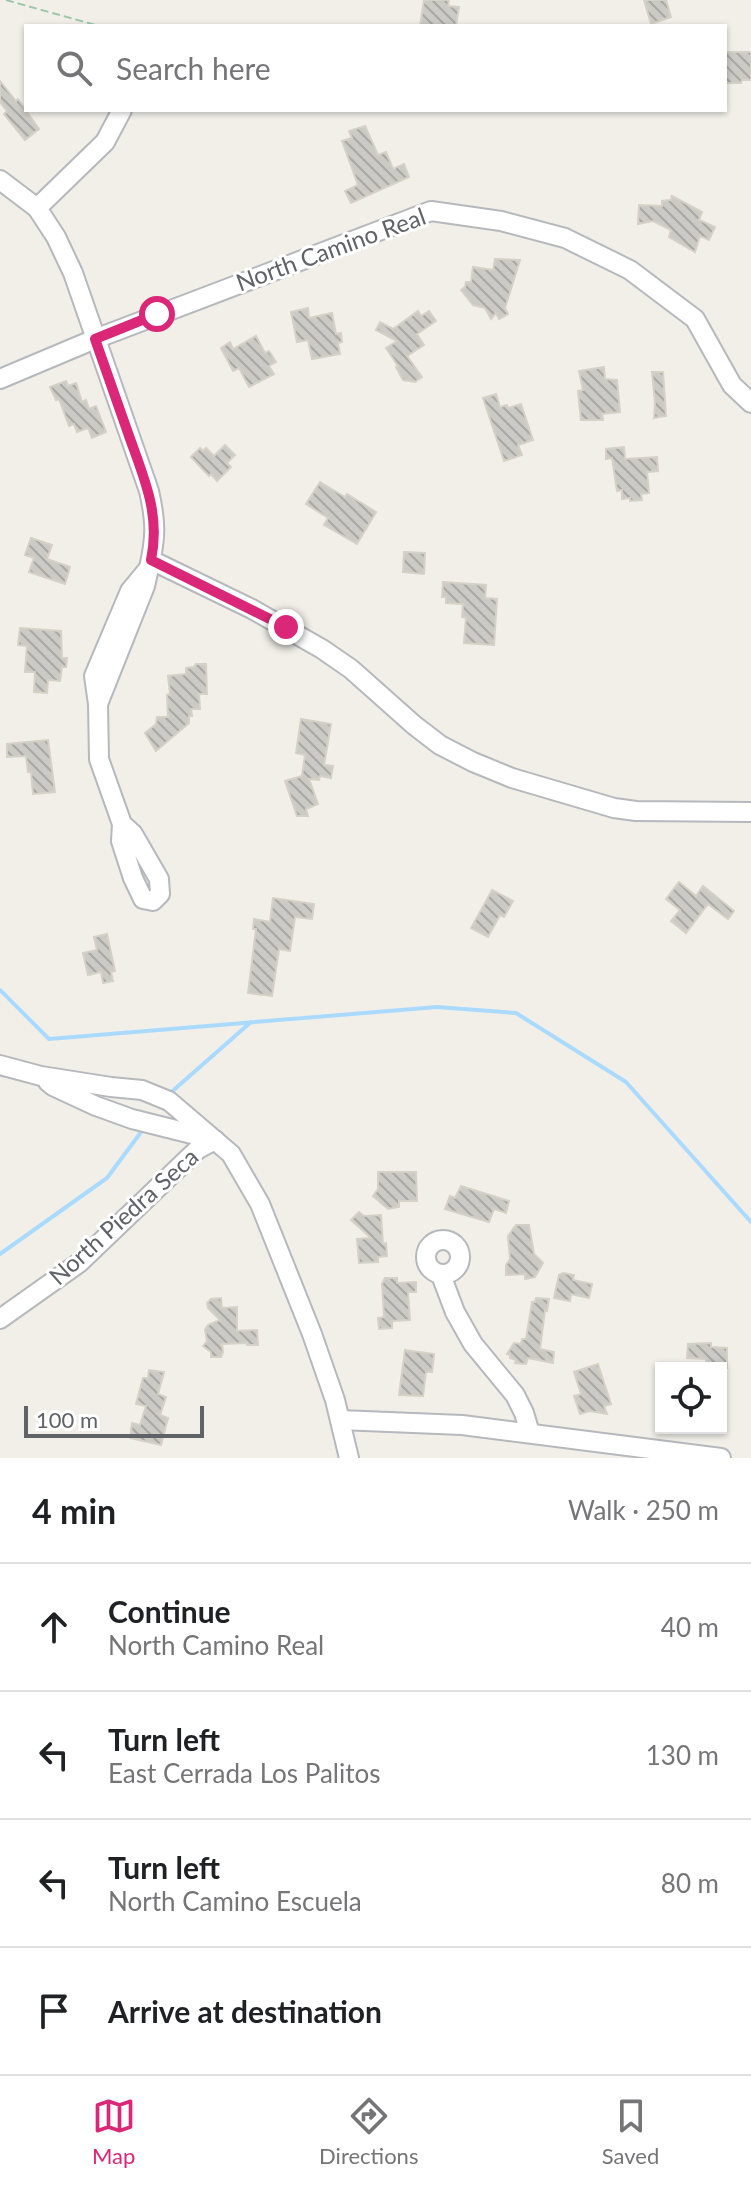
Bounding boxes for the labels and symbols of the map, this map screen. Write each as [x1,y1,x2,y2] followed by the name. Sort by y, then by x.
[232,201,429,296] street label: North Camino Real
[139,296,175,332] route start
[268,609,304,645] route end
[43,1141,203,1290] street label: North Piedra Seca
[24,1402,204,1438] scale bar

